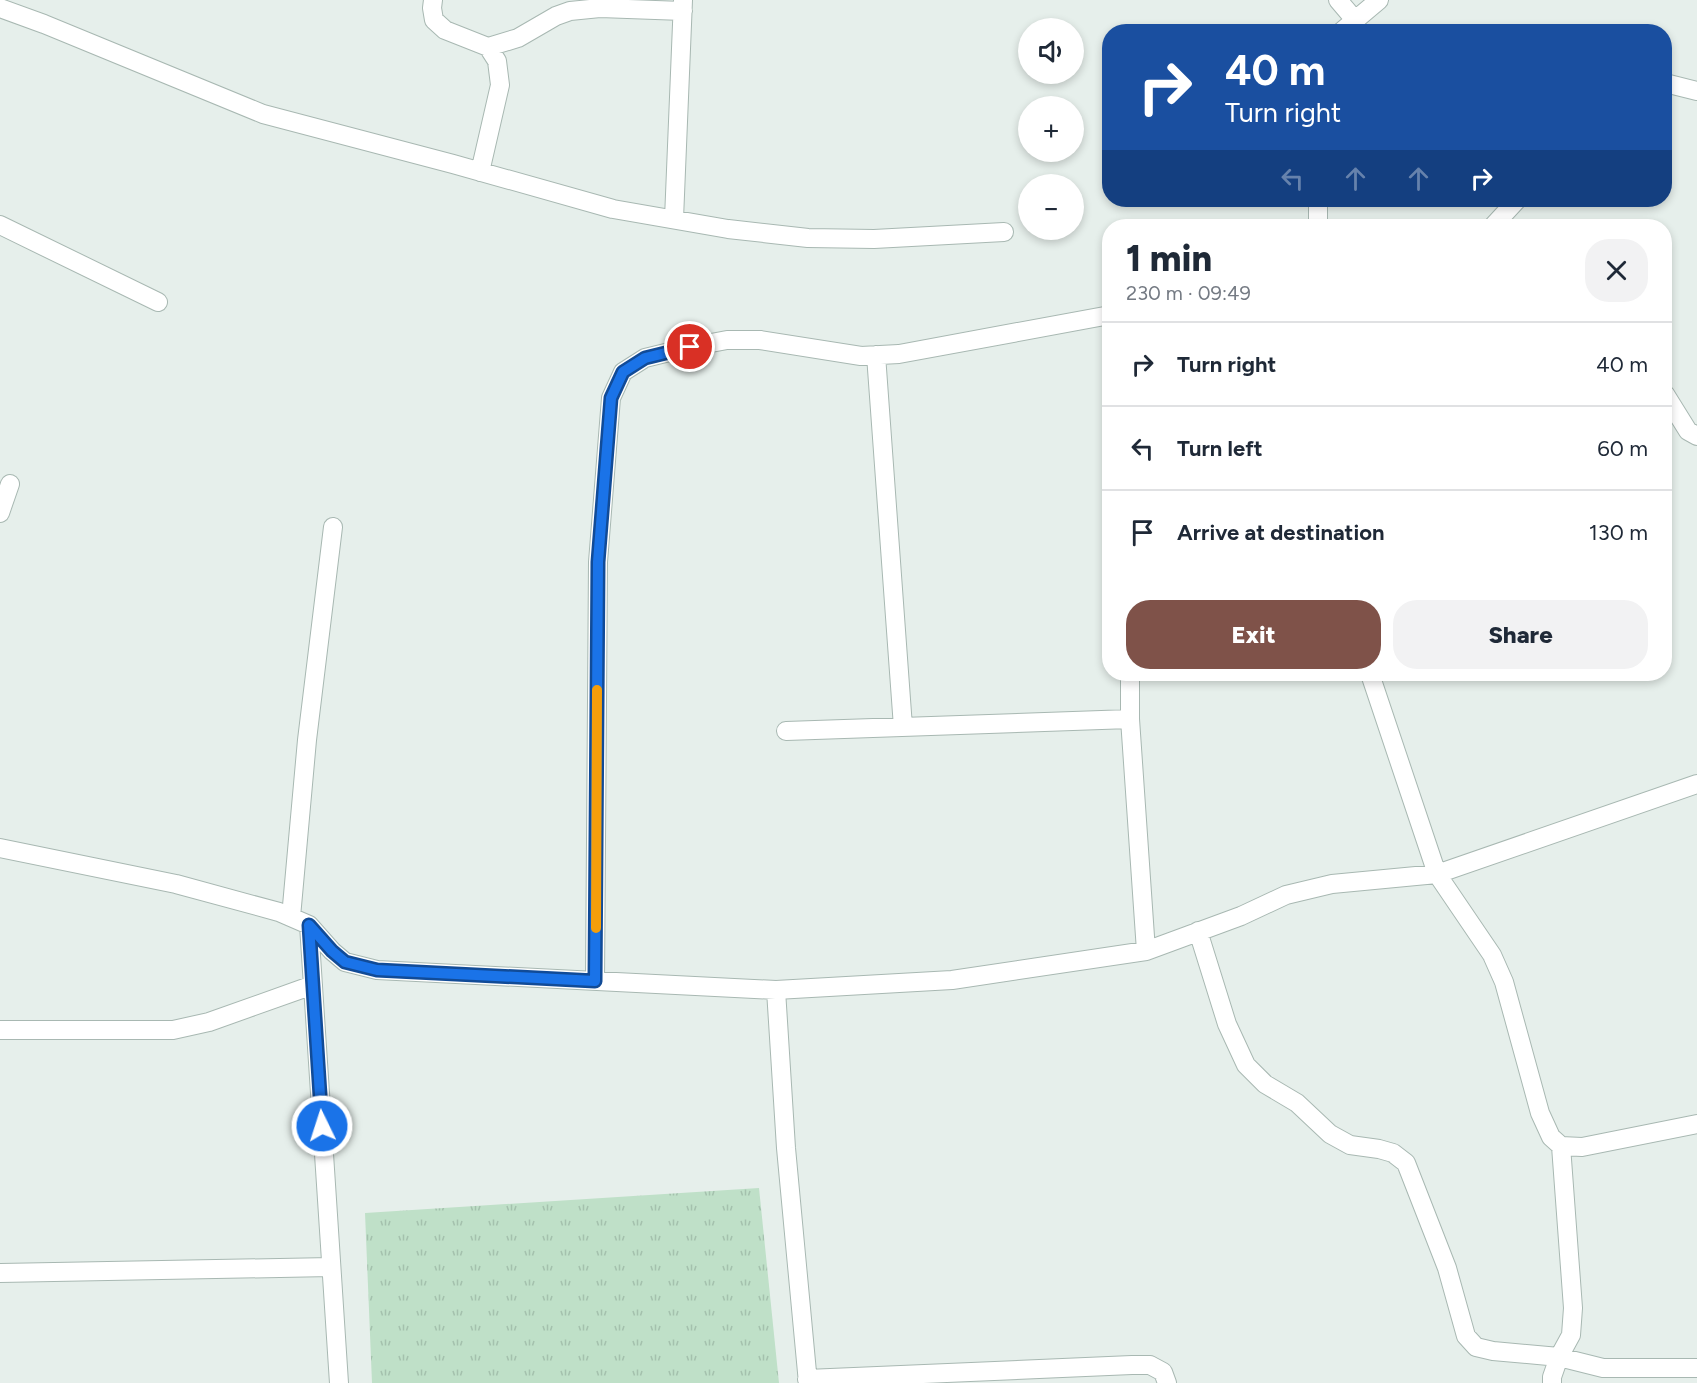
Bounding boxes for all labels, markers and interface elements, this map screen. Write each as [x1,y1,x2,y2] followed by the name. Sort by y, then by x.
[1018,18,1084,240] map controls
[1018,18,1084,84] button: sound
[1225,45,1325,96] text: 40 m
[1126,48,1204,126] icon: right
[1018,96,1084,162] button: +
[1225,96,1341,129] text: Turn right
[1276,162,1309,195] icon: left
[1339,162,1372,195] icon: ahead
[1402,162,1435,195] icon: ahead
[1465,162,1498,195] icon: right
[1018,174,1084,240] button: −
[1126,237,1212,280] text: 1 min
[1585,239,1648,302] button: close
[1126,281,1251,305] text: 230 m · 09:49
[664,321,715,372] pin
[673,330,706,363] icon: arrive
[1126,348,1159,381] icon: right
[1177,351,1276,378] text: Turn right
[1596,351,1648,378] text: 40 m
[1126,432,1159,465] icon: left
[1177,435,1263,462] text: Turn left
[1597,435,1648,462] text: 60 m
[1126,516,1159,549] icon: arrive
[1177,519,1385,546] text: Arrive at destination
[1589,519,1648,546] text: 130 m
[1126,600,1381,669] button: Exit
[1393,600,1648,669] button: Share
[290,1094,354,1158] position arrow

